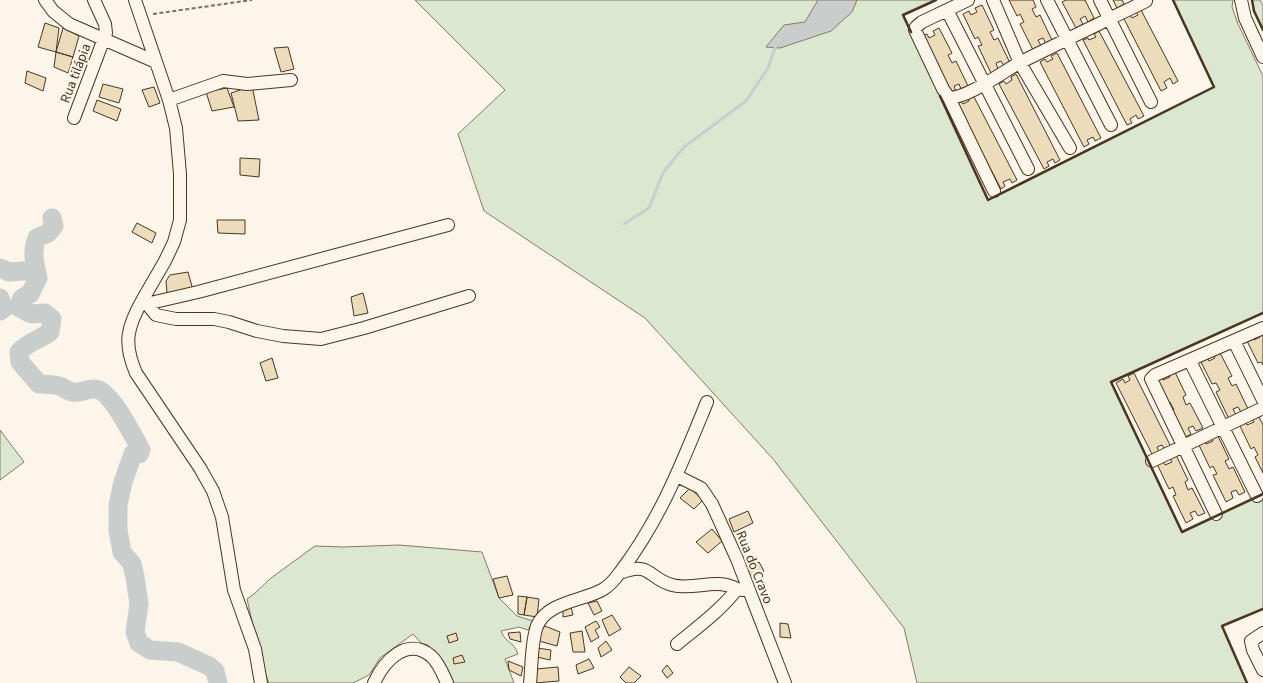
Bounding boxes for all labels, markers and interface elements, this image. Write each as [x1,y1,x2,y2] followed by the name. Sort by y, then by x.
[55,41,96,106] street label: Rua tilápia
[730,528,778,607] street label: Rua do Cravo

